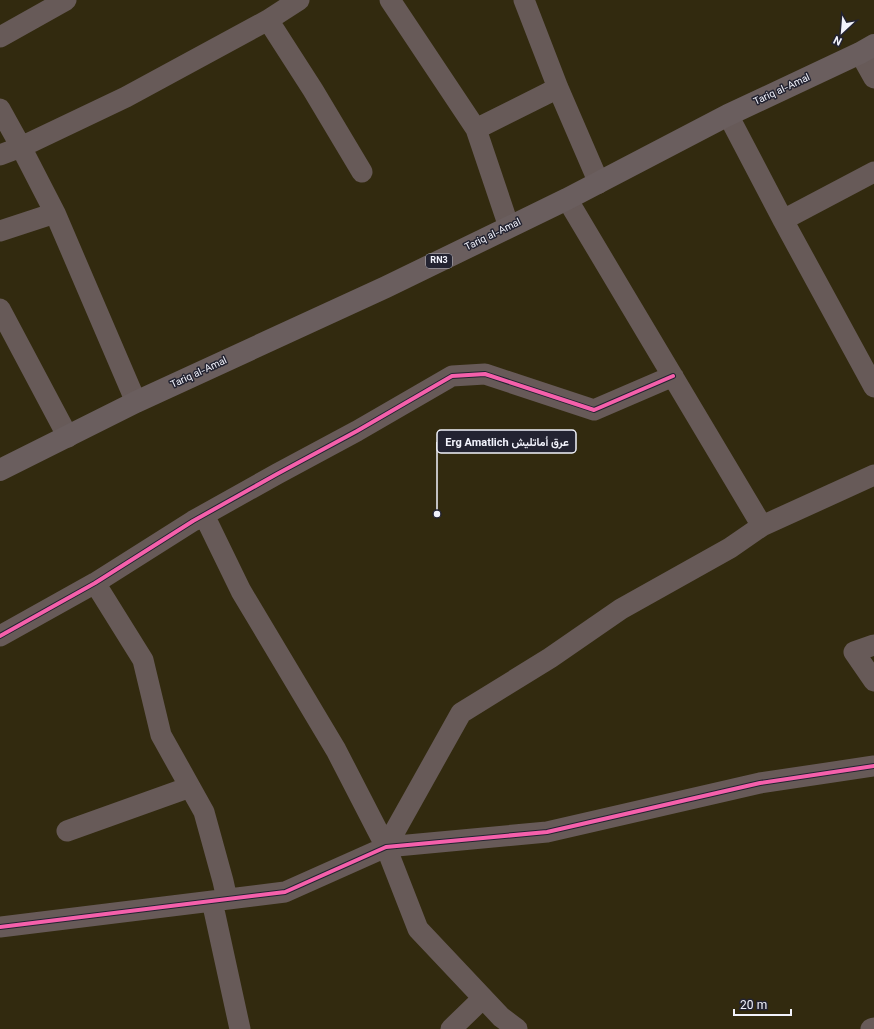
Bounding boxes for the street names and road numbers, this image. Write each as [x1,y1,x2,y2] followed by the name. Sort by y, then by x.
[751,70,813,110] street label: Tariq al-Amal
[462,215,524,255] street label: Tariq al-Amal
[426,254,452,268] road number: RN3
[168,353,230,393] street label: Tariq al-Amal

